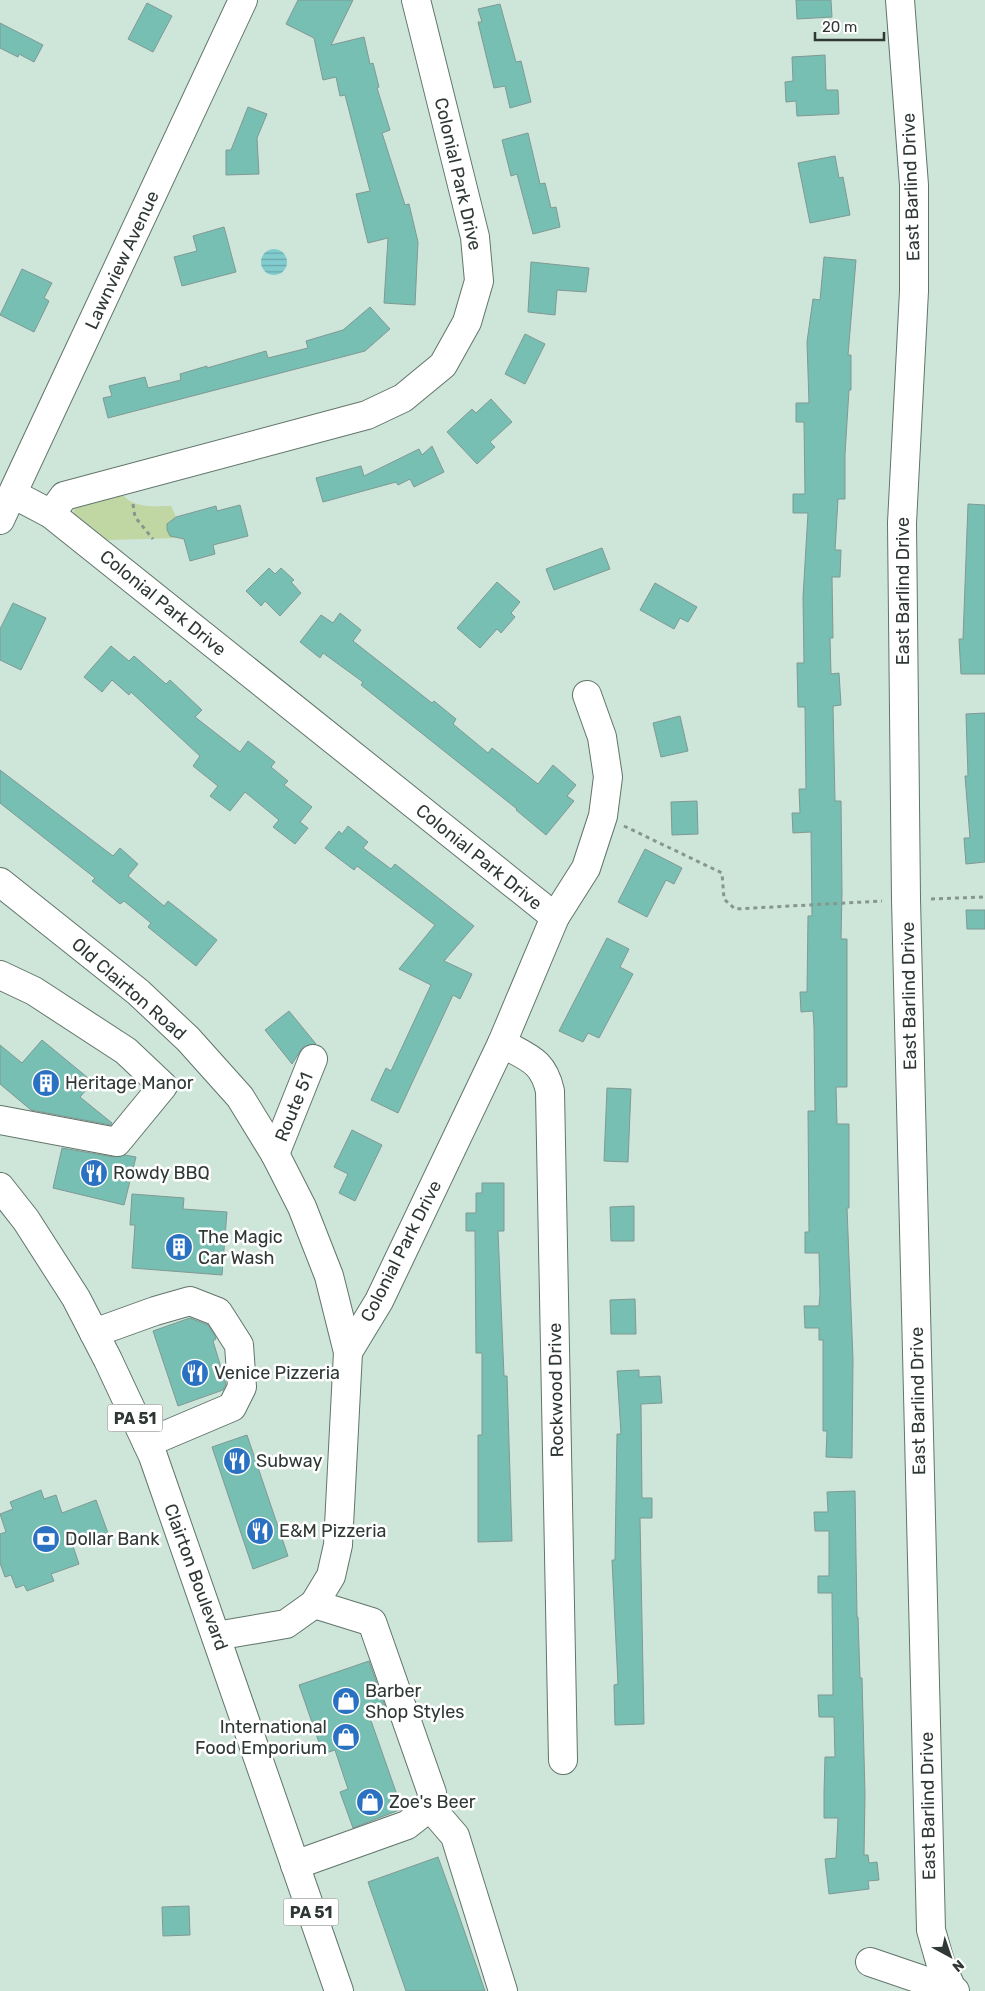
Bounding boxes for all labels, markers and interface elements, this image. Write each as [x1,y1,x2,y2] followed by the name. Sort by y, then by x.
[815,10,884,42] scale bar
[822,18,857,36] text: 20 m
[430,96,486,252] street label: Colonial Park Drive
[897,112,925,262] street label: East Barlind Drive
[80,187,164,333] street label: Lawnview Avenue
[892,517,914,665] street label: East Barlind Drive
[95,545,231,661] street label: Colonial Park Drive
[411,799,547,915] street label: Colonial Park Drive
[897,922,921,1070] street label: East Barlind Drive
[67,933,191,1045] street label: Old Clairton Road
[31,1068,61,1098] building icon: Heritage Manor
[270,1069,318,1145] street label: Route 51
[65,1072,194,1094] place label: Heritage Manor
[79,1158,109,1188] restaurant icon: Rowdy BBQ
[113,1162,210,1184] place label: Rowdy BBQ
[356,1177,446,1325] street label: Colonial Park Drive
[198,1226,283,1269] place label: The Magic Car Wash
[164,1232,194,1262] building icon: The Magic Car Wash
[544,1323,568,1457] street label: Rockwood Drive
[906,1327,930,1475] street label: East Barlind Drive
[180,1358,210,1388] restaurant icon: Venice Pizzeria
[214,1362,340,1384] place label: Venice Pizzeria
[108,1405,162,1432] road number: PA 51
[222,1446,252,1476] restaurant icon: Subway
[256,1450,322,1472] place label: Subway
[159,1501,233,1653] street label: Clairton Boulevard
[245,1516,275,1546] restaurant icon: E&M Pizzeria
[279,1520,386,1542] place label: E&M Pizzeria
[31,1524,61,1554] bank icon: Dollar Bank
[65,1528,160,1550] place label: Dollar Bank
[365,1680,464,1723] place label: Barber Shop Styles
[331,1686,361,1716] shop icon: Barber Shop Styles
[195,1716,327,1759] place label: International Food Emporium
[331,1722,361,1752] shop icon: International Food Emporium
[916,1732,940,1880] street label: East Barlind Drive
[355,1787,385,1817] shop icon: Zoe's Beer
[389,1791,476,1813] place label: Zoe's Beer
[284,1898,338,1925] road number: PA 51
[925,1931,975,1981] north arrow
[949,1956,967,1975] text: N

